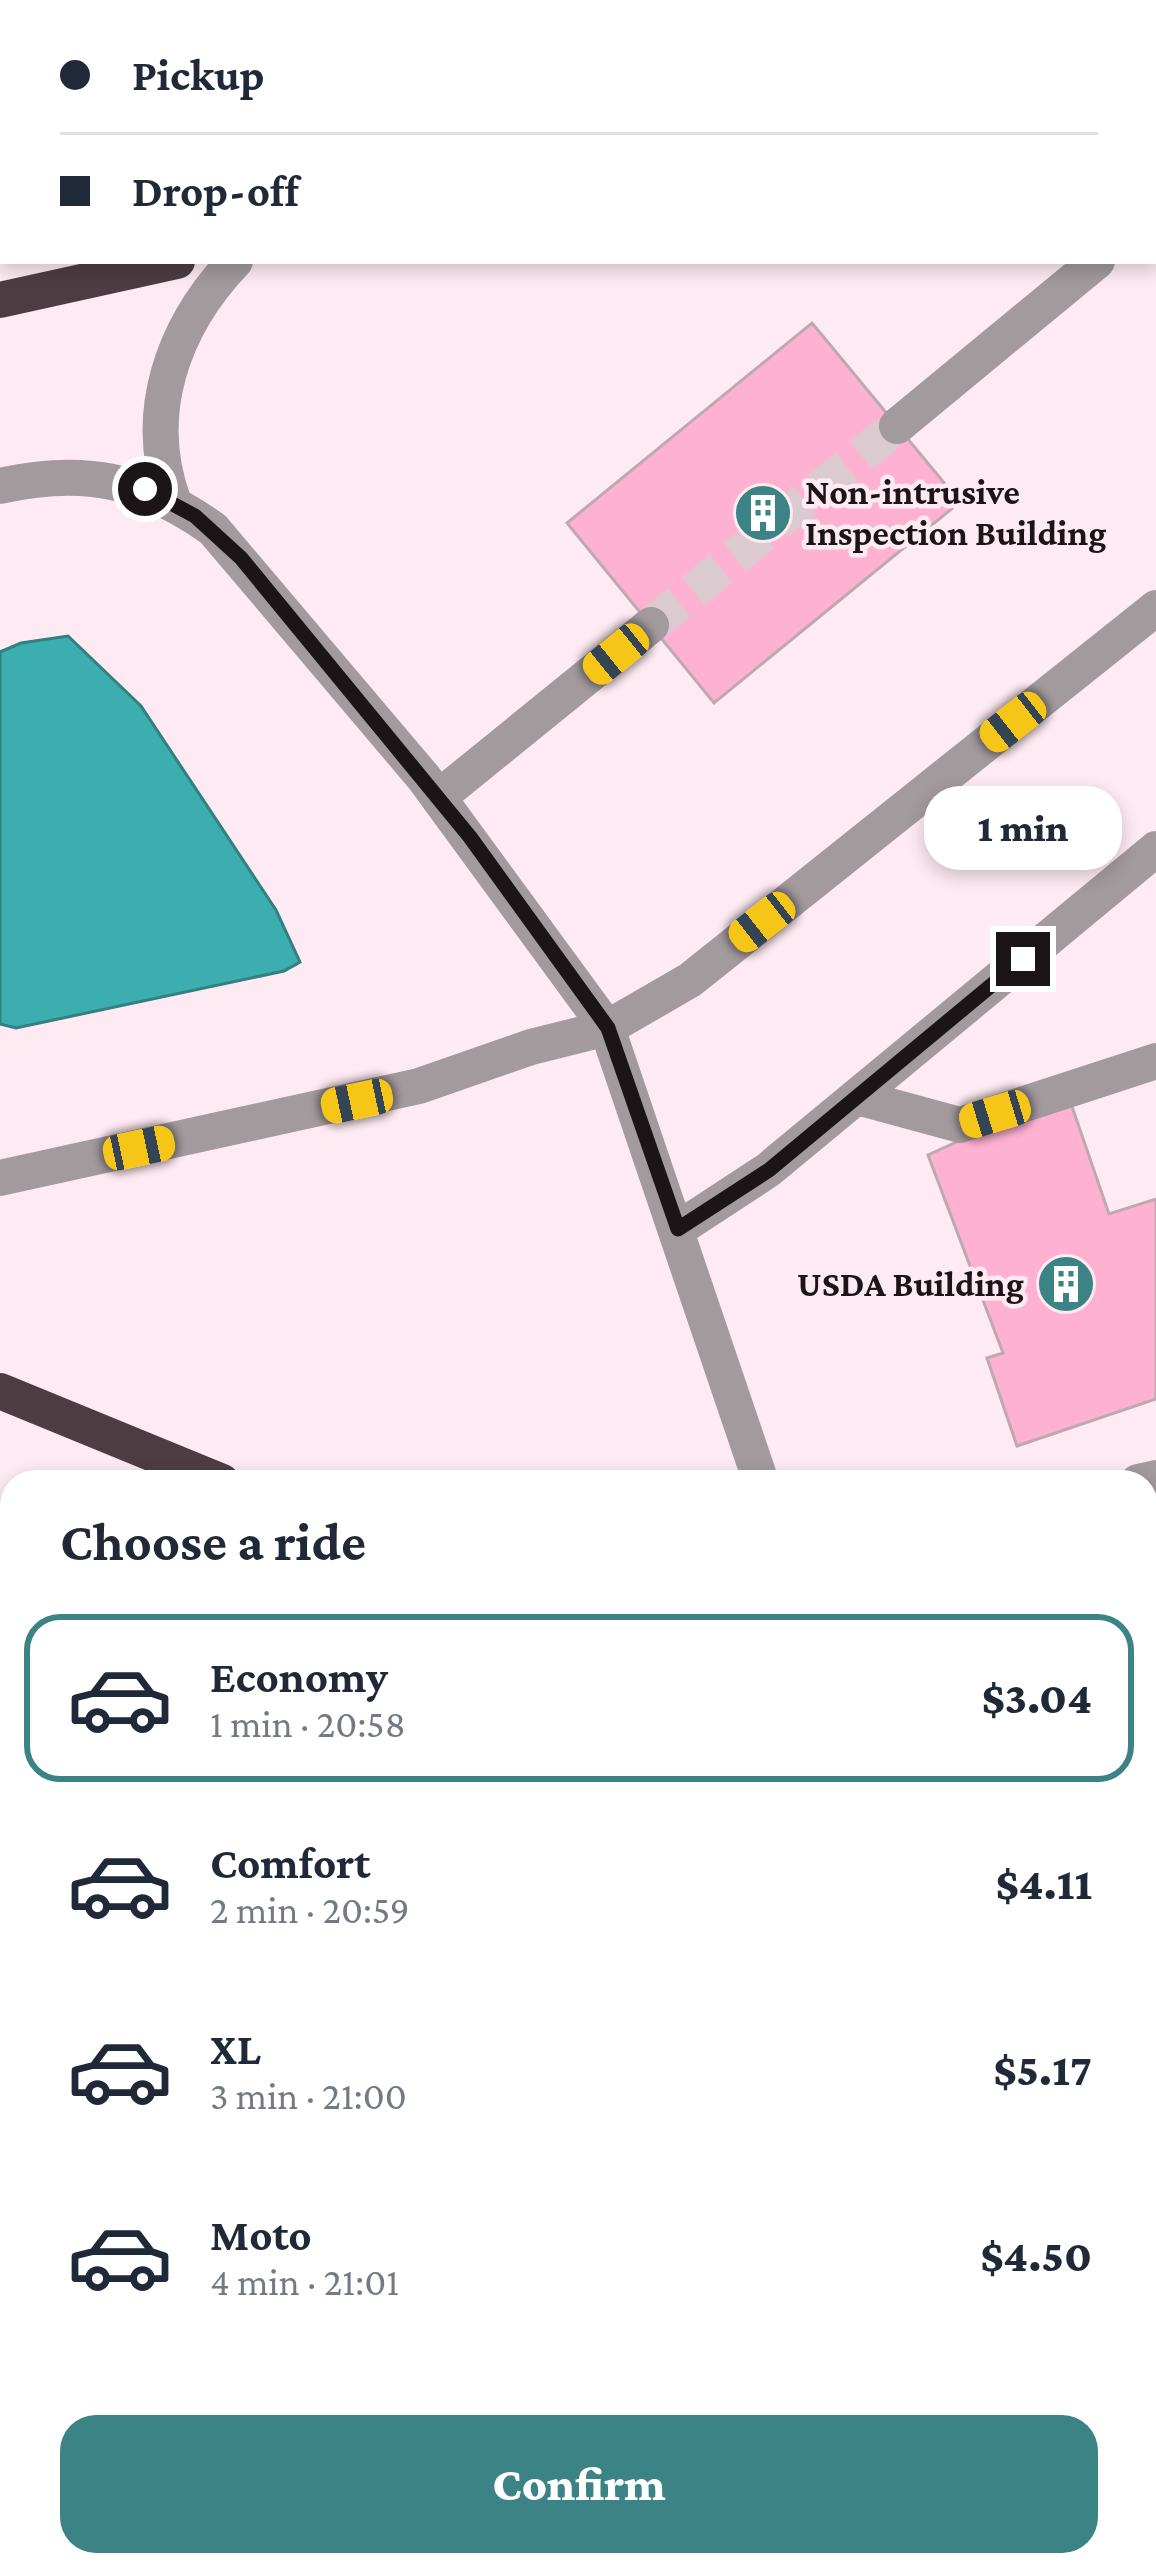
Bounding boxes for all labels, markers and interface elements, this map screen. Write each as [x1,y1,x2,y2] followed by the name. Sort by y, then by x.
[132,50,265,100] text: Pickup
[132,166,299,216] text: Drop-off
[118,462,172,516] route start
[805,472,1106,553] place label: Non-intrusive Inspection Building
[732,482,794,544] building icon: Non-intrusive Inspection Building
[577,617,655,691] car
[974,686,1052,758] car
[924,785,1122,869] callout: 1 min
[977,806,1069,849] text: 1 min
[723,886,801,958] car
[996,932,1050,986] route end
[318,1076,396,1126] car
[955,1086,1035,1142] car
[100,1123,178,1173] car
[1035,1253,1097,1315] building icon: USDA Building
[797,1264,1024,1304] place label: USDA Building
[60,1512,366,1572] text: Choose a ride
[66,1644,174,1752] icon: car
[210,1652,388,1702] text: Economy
[982,1673,1092,1723] text: $3.04
[210,1702,406,1745] text: 1 min · 20:58
[66,1830,174,1938] icon: car
[210,1838,371,1888] text: Comfort
[996,1859,1092,1909] text: $4.11
[210,1888,410,1931] text: 2 min · 20:59
[66,2016,174,2124] icon: car
[210,2024,261,2074] text: XL
[993,2045,1092,2095] text: $5.17
[210,2074,407,2117] text: 3 min · 21:00
[66,2202,174,2310] icon: car
[210,2210,312,2260] text: Moto
[980,2231,1092,2281] text: $4.50
[210,2260,399,2303] text: 4 min · 21:01
[60,2415,1098,2553] button: Confirm

